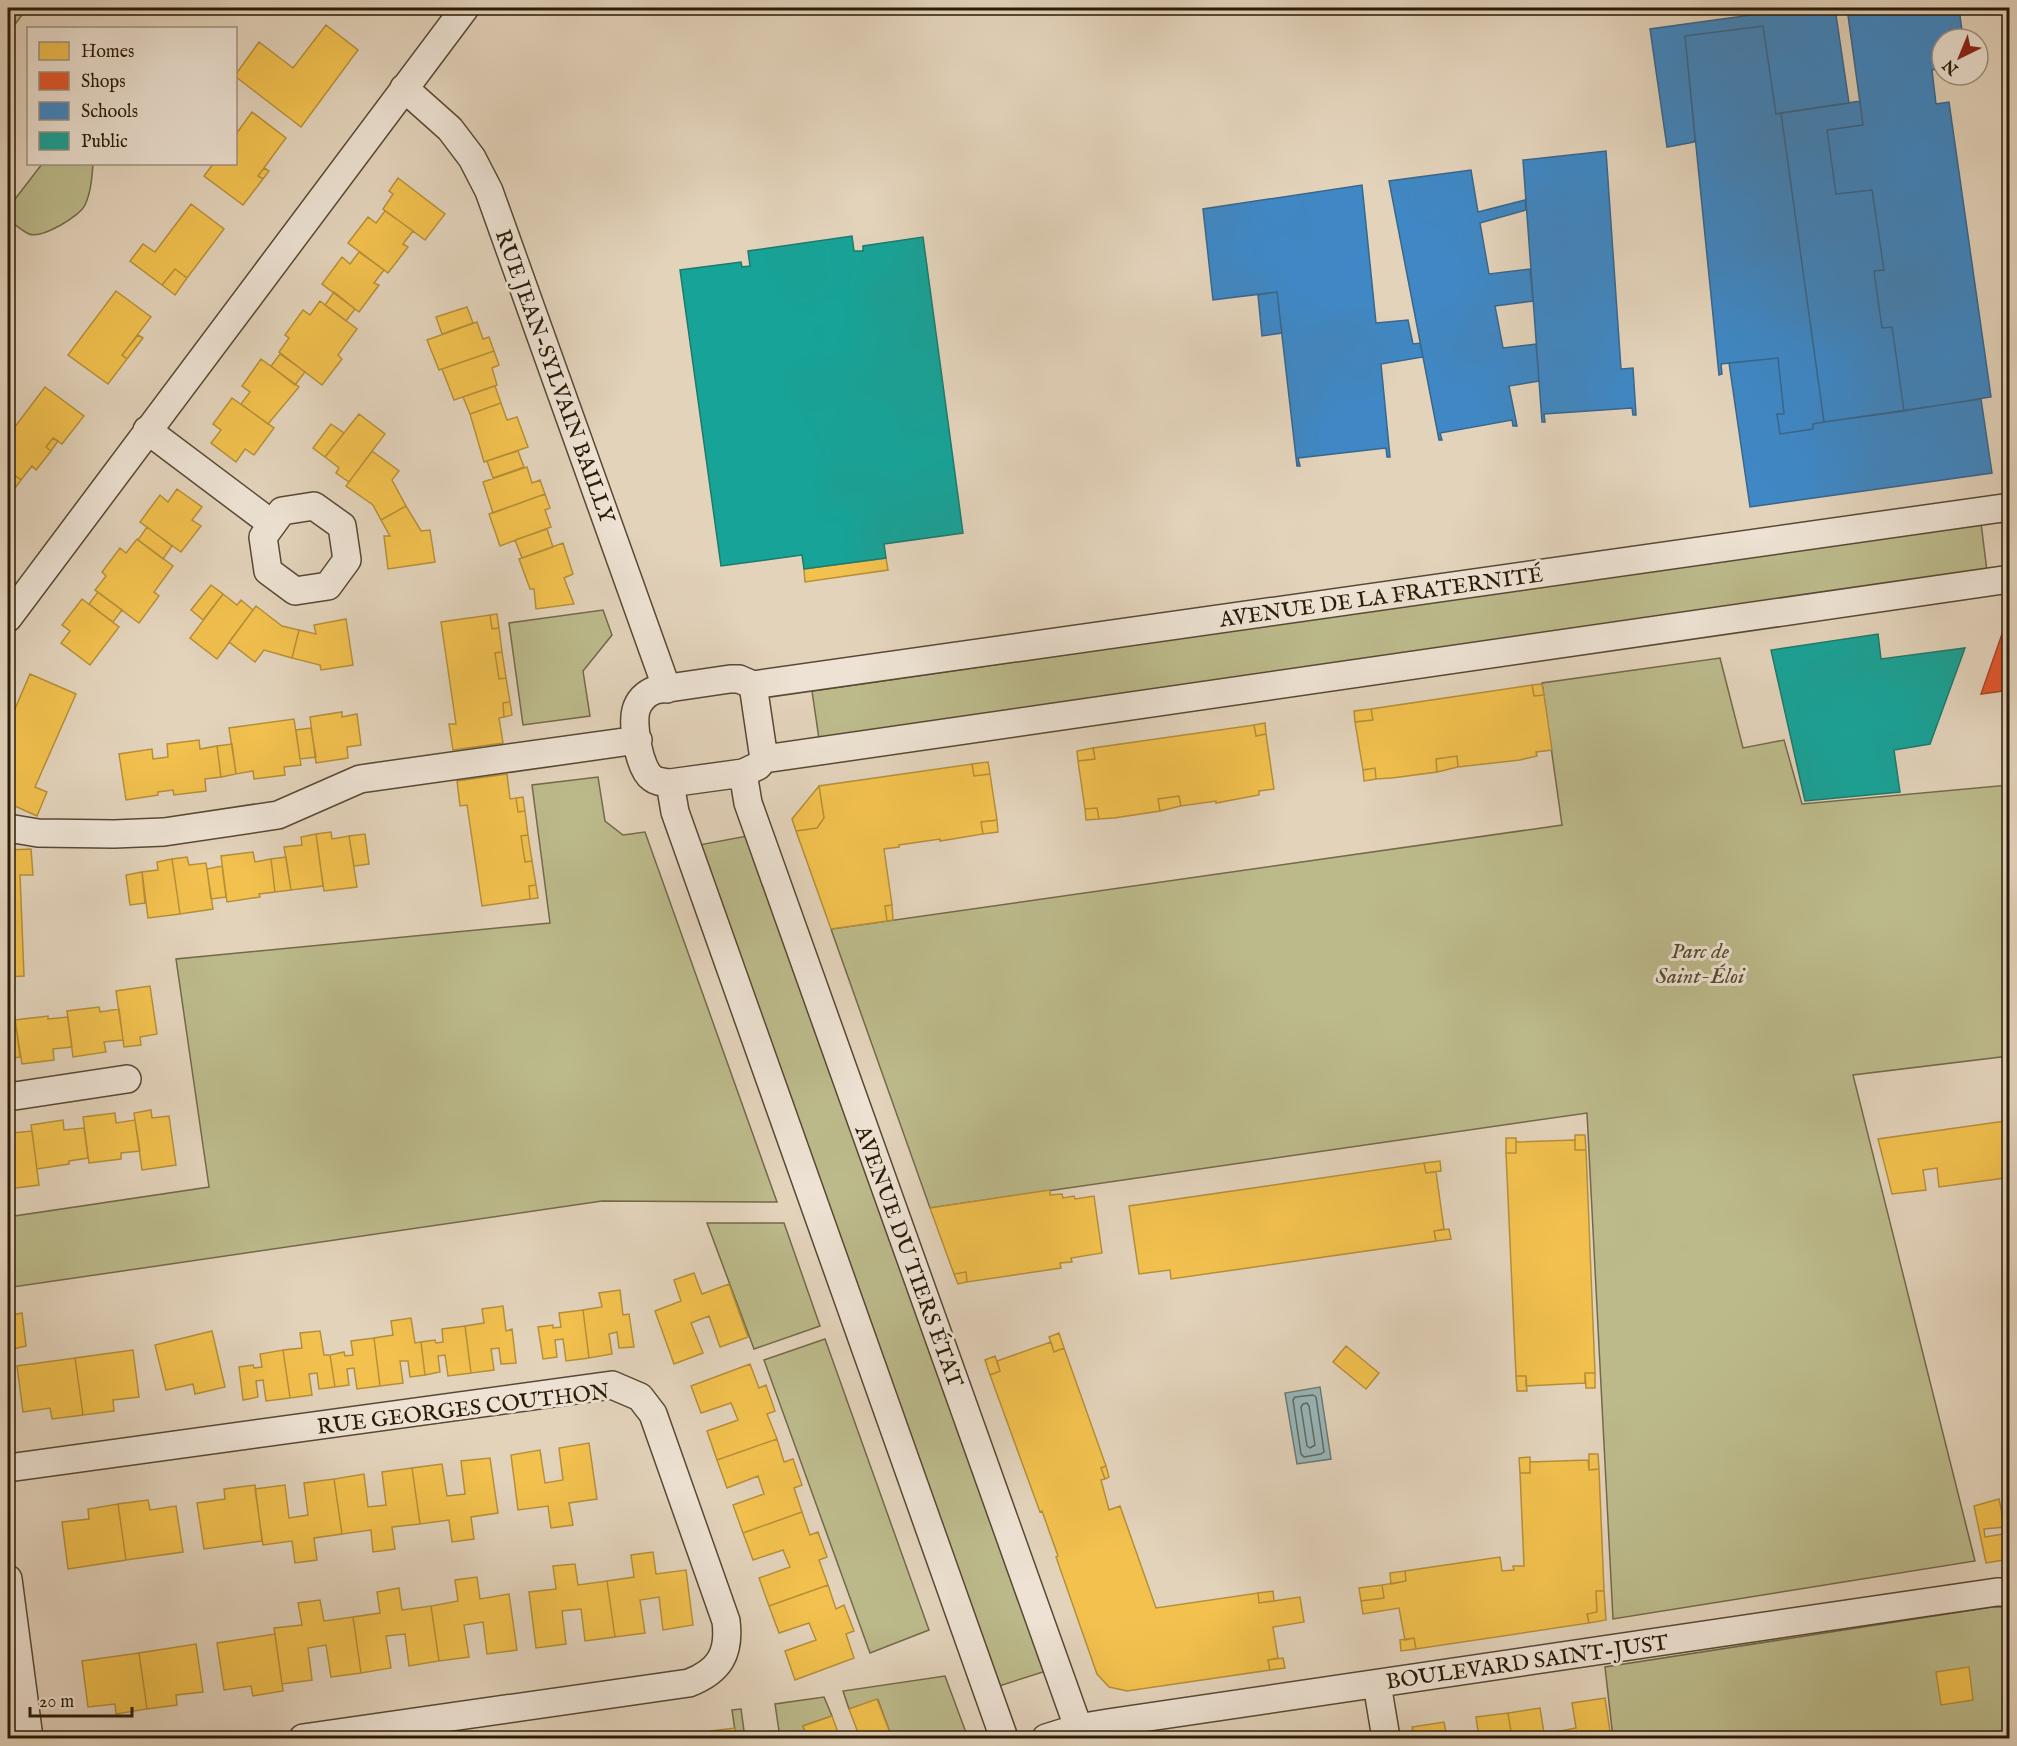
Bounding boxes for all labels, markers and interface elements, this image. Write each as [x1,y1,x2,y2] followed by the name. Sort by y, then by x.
[27,27,237,165] legend
[1930,27,1990,87] north arrow
[81,41,134,64] text: Homes
[1939,54,1964,79] text: N
[81,71,126,94] text: Shops
[81,101,138,124] text: Schools
[81,131,128,154] text: Public
[488,226,621,528] street label: RUE JEAN-SYLVAIN BAILLY
[1217,561,1545,635] street label: AVENUE DE LA FRATERNITÉ
[1656,938,1746,991] park label: Parc de Saint-Éloi
[847,1121,969,1391] street label: AVENUE DU TIERS ÉTAT
[315,1378,611,1442] street label: RUE GEORGES COUTHON
[1384,1629,1670,1697] street label: BOULEVARD SAINT-JUST
[30,1680,132,1718] scale bar
[39,1691,74,1714] text: 20 m

